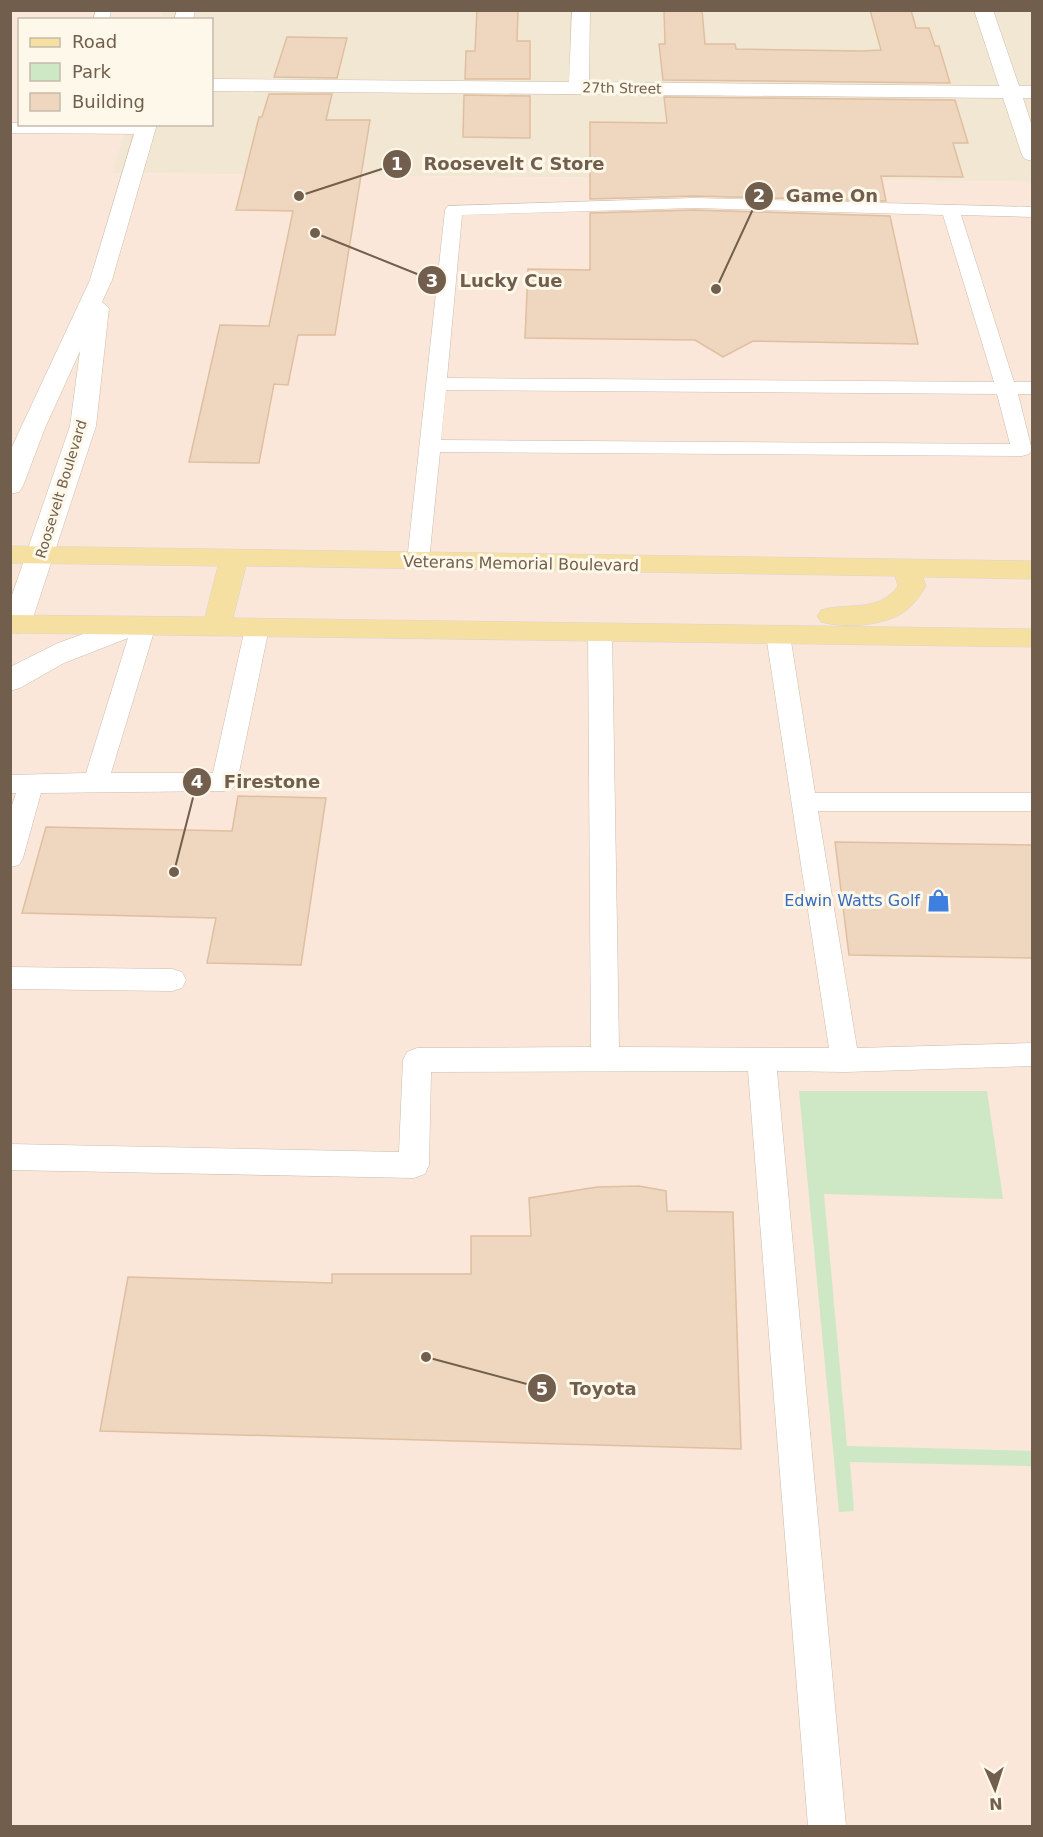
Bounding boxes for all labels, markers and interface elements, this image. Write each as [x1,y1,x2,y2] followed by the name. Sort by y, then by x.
[18,18,213,126] legend
[72,31,117,52] text: Road
[72,61,111,82] text: Park
[582,79,662,97] street label: 27th Street
[72,91,145,112] text: Building
[382,146,617,182] callout: Roosevelt C Store
[391,153,403,174] text: 1
[424,153,605,174] text: Roosevelt C Store
[744,178,890,214] callout: Game On
[753,185,765,206] text: 2
[786,185,878,206] text: Game On
[417,262,574,298] callout: Lucky Cue
[426,270,438,291] text: 3
[459,270,563,291] text: Lucky Cue
[32,418,90,560] street label: Roosevelt Boulevard
[403,552,639,575] street label: Veterans Memorial Boulevard
[182,764,332,800] callout: Firestone
[191,771,203,792] text: 4
[224,771,320,792] text: Firestone
[925,887,951,913] shop icon: Edwin Watts Golf
[784,891,920,910] place label: Edwin Watts Golf
[527,1370,648,1406] callout: Toyota
[536,1378,548,1399] text: 5
[569,1378,637,1399] text: Toyota
[965,1759,1025,1819] north arrow
[989,1794,1003,1813] text: N

